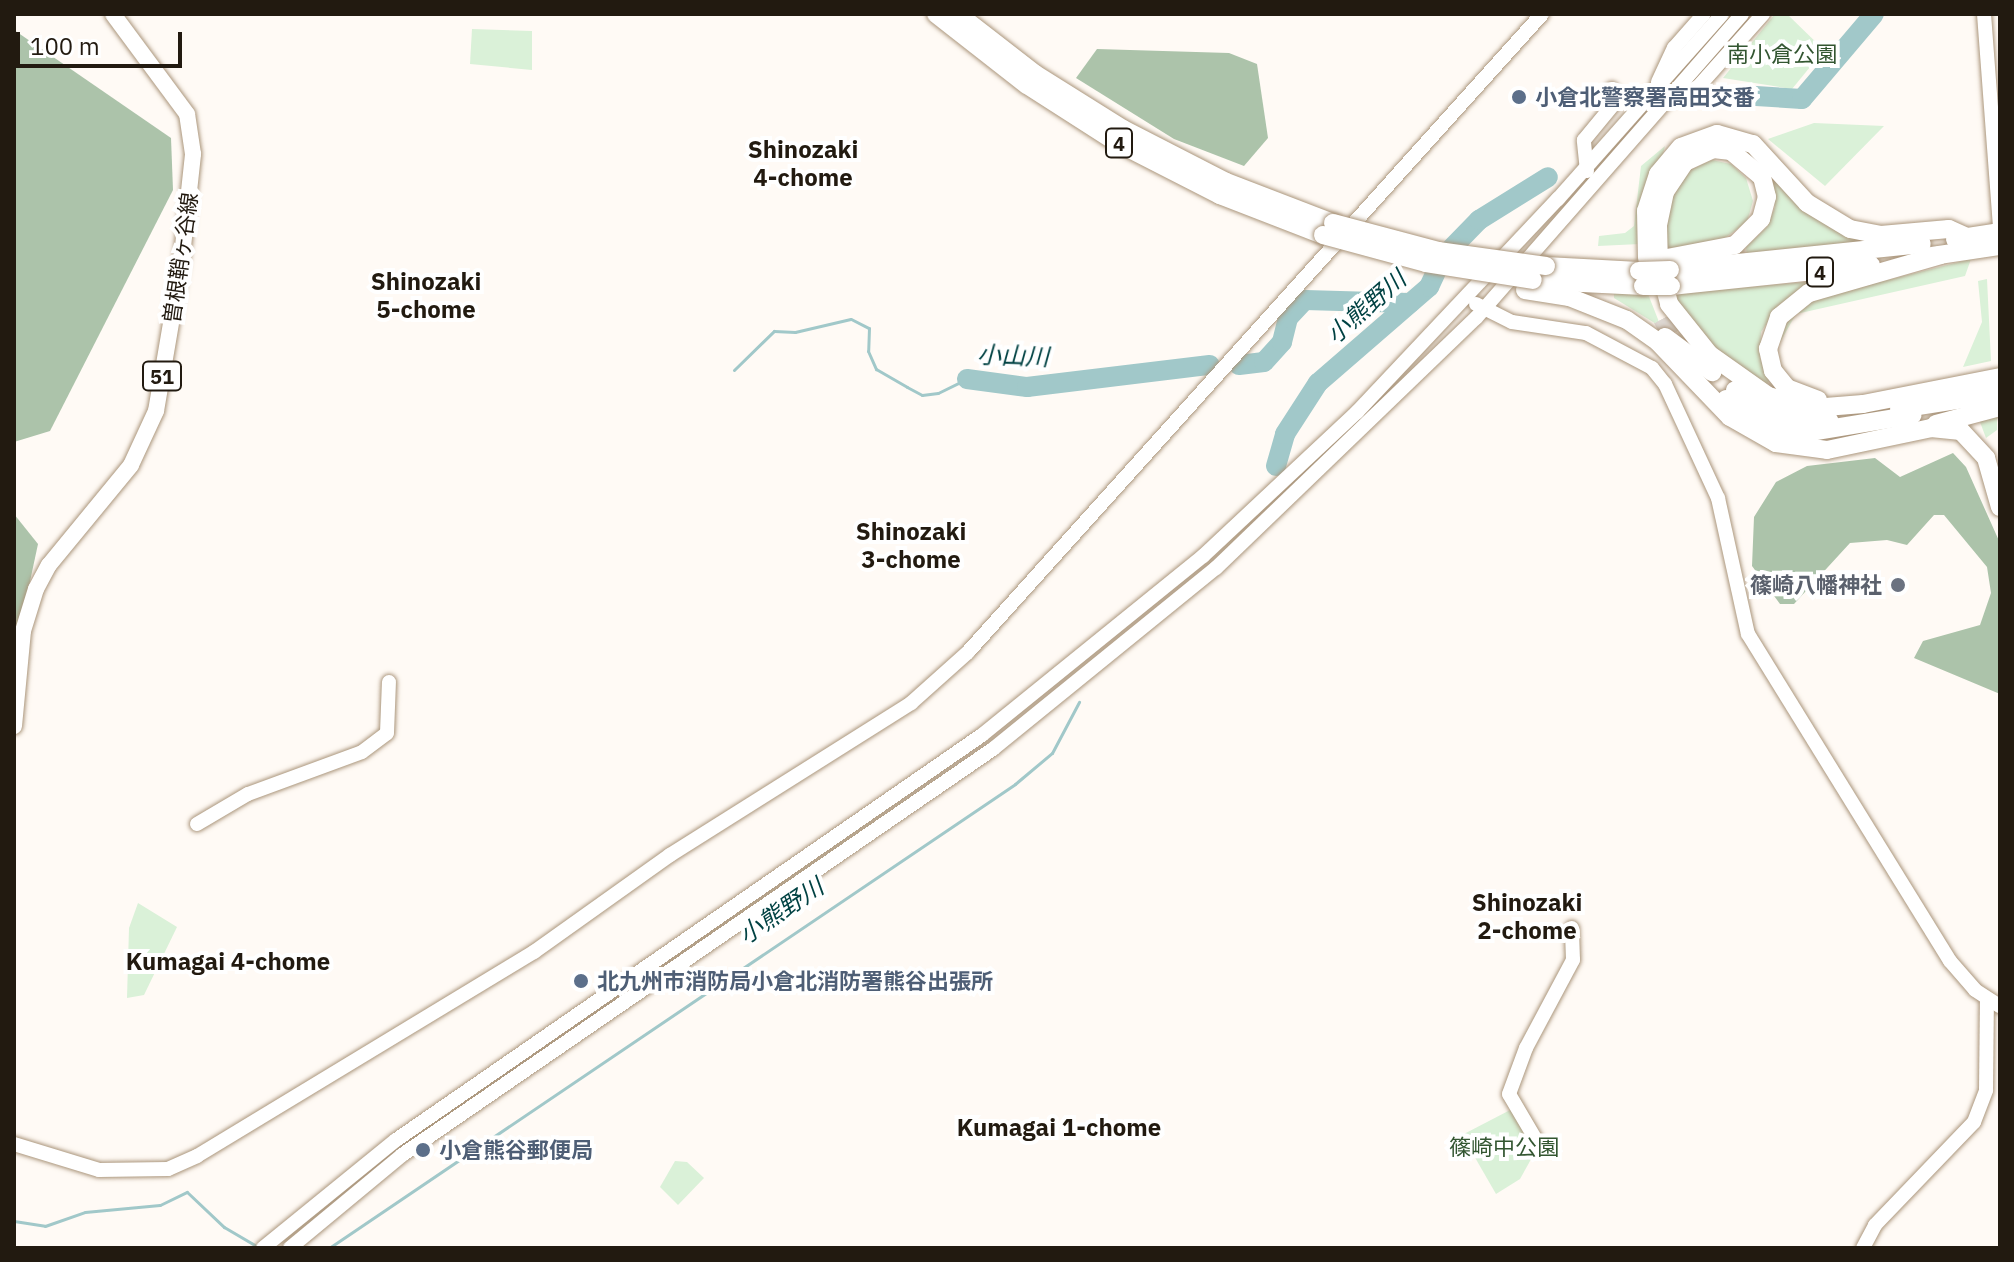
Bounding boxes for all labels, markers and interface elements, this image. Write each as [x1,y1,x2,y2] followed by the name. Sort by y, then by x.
[20,16,186,66] scale bar
[30,30,100,62] text: 100 m
[1727,41,1837,67] park label: 南小倉公園
[1535,84,1755,110] place label: 小倉北警察署高田交番
[1510,88,1528,106] marker: 小倉北警察署高田交番
[1105,127,1133,159] road number: 4
[748,136,858,192] district label: Shinozaki 4-chome
[158,191,202,325] street label: 曽根鞘ヶ谷線
[1806,256,1834,288] road number: 4
[1320,265,1412,349] water label: 小熊野川
[371,268,481,324] district label: Shinozaki 5-chome
[977,340,1049,372] water label: 小山川
[142,360,182,392] road number: 51
[856,518,966,574] district label: Shinozaki 3-chome
[1750,572,1882,598] place label: 篠崎八幡神社
[1889,576,1907,594] marker: 篠崎八幡神社
[733,872,829,950] water label: 小熊野川
[1472,889,1582,945] district label: Shinozaki 2-chome
[126,948,330,976] district label: Kumagai 4-chome
[597,968,993,994] place label: 北九州市消防局小倉北消防署熊谷出張所
[572,972,590,990] marker: 北九州市消防局小倉北消防署熊谷出張所
[957,1114,1161,1142] district label: Kumagai 1-chome
[1449,1134,1559,1160] park label: 篠崎中公園
[439,1137,593,1163] place label: 小倉熊谷郵便局
[414,1141,432,1159] marker: 小倉熊谷郵便局

